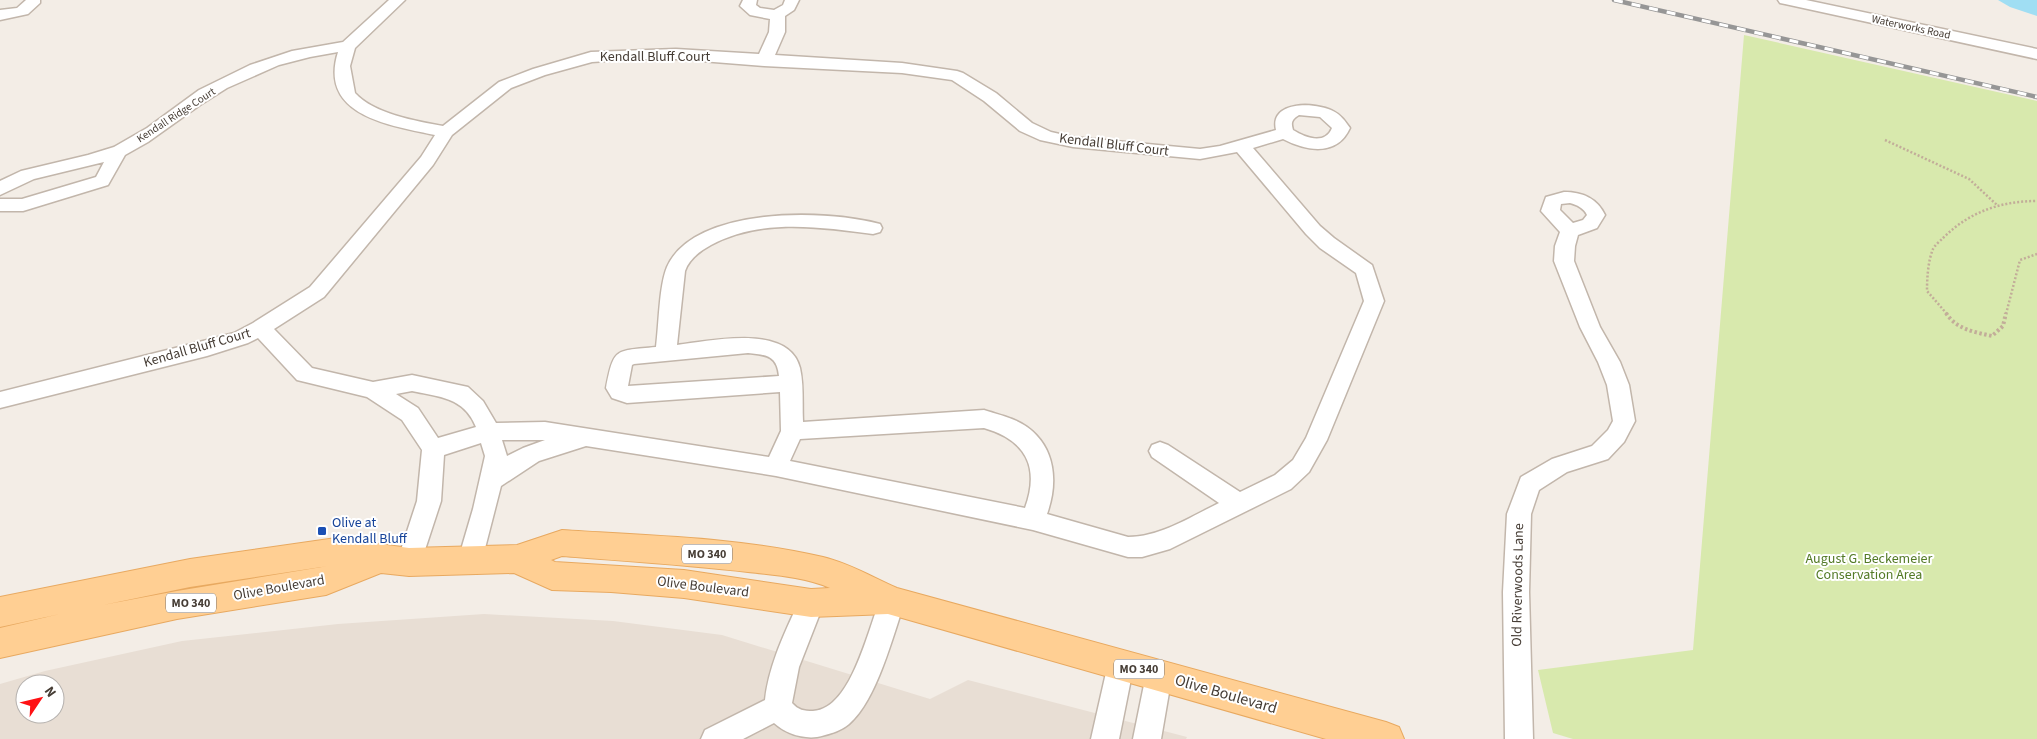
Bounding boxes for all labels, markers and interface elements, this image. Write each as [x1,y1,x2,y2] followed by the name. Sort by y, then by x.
[1870,11,1952,43] street label: Waterworks Road
[600,47,710,67] street label: Kendall Bluff Court
[134,84,219,146] street label: Kendall Ridge Court
[1058,128,1170,162] street label: Kendall Bluff Court
[141,323,253,373] street label: Kendall Bluff Court
[332,513,408,549] place label: Olive at Kendall Bluff
[1507,523,1529,647] street label: Old Riverwoods Lane
[316,525,328,537] marker: Olive at Kendall Bluff
[682,544,732,564] road number: MO 340
[1806,549,1933,585] park label: August G. Beckemeier Conservation Area
[232,570,326,606] street label: Olive Boulevard
[656,571,750,603] street label: Olive Boulevard
[166,594,216,612] road number: MO 340
[1114,660,1164,679] road number: MO 340
[1172,669,1280,719] street label: Olive Boulevard
[15,674,65,724] north arrow
[39,683,61,702] text: N

